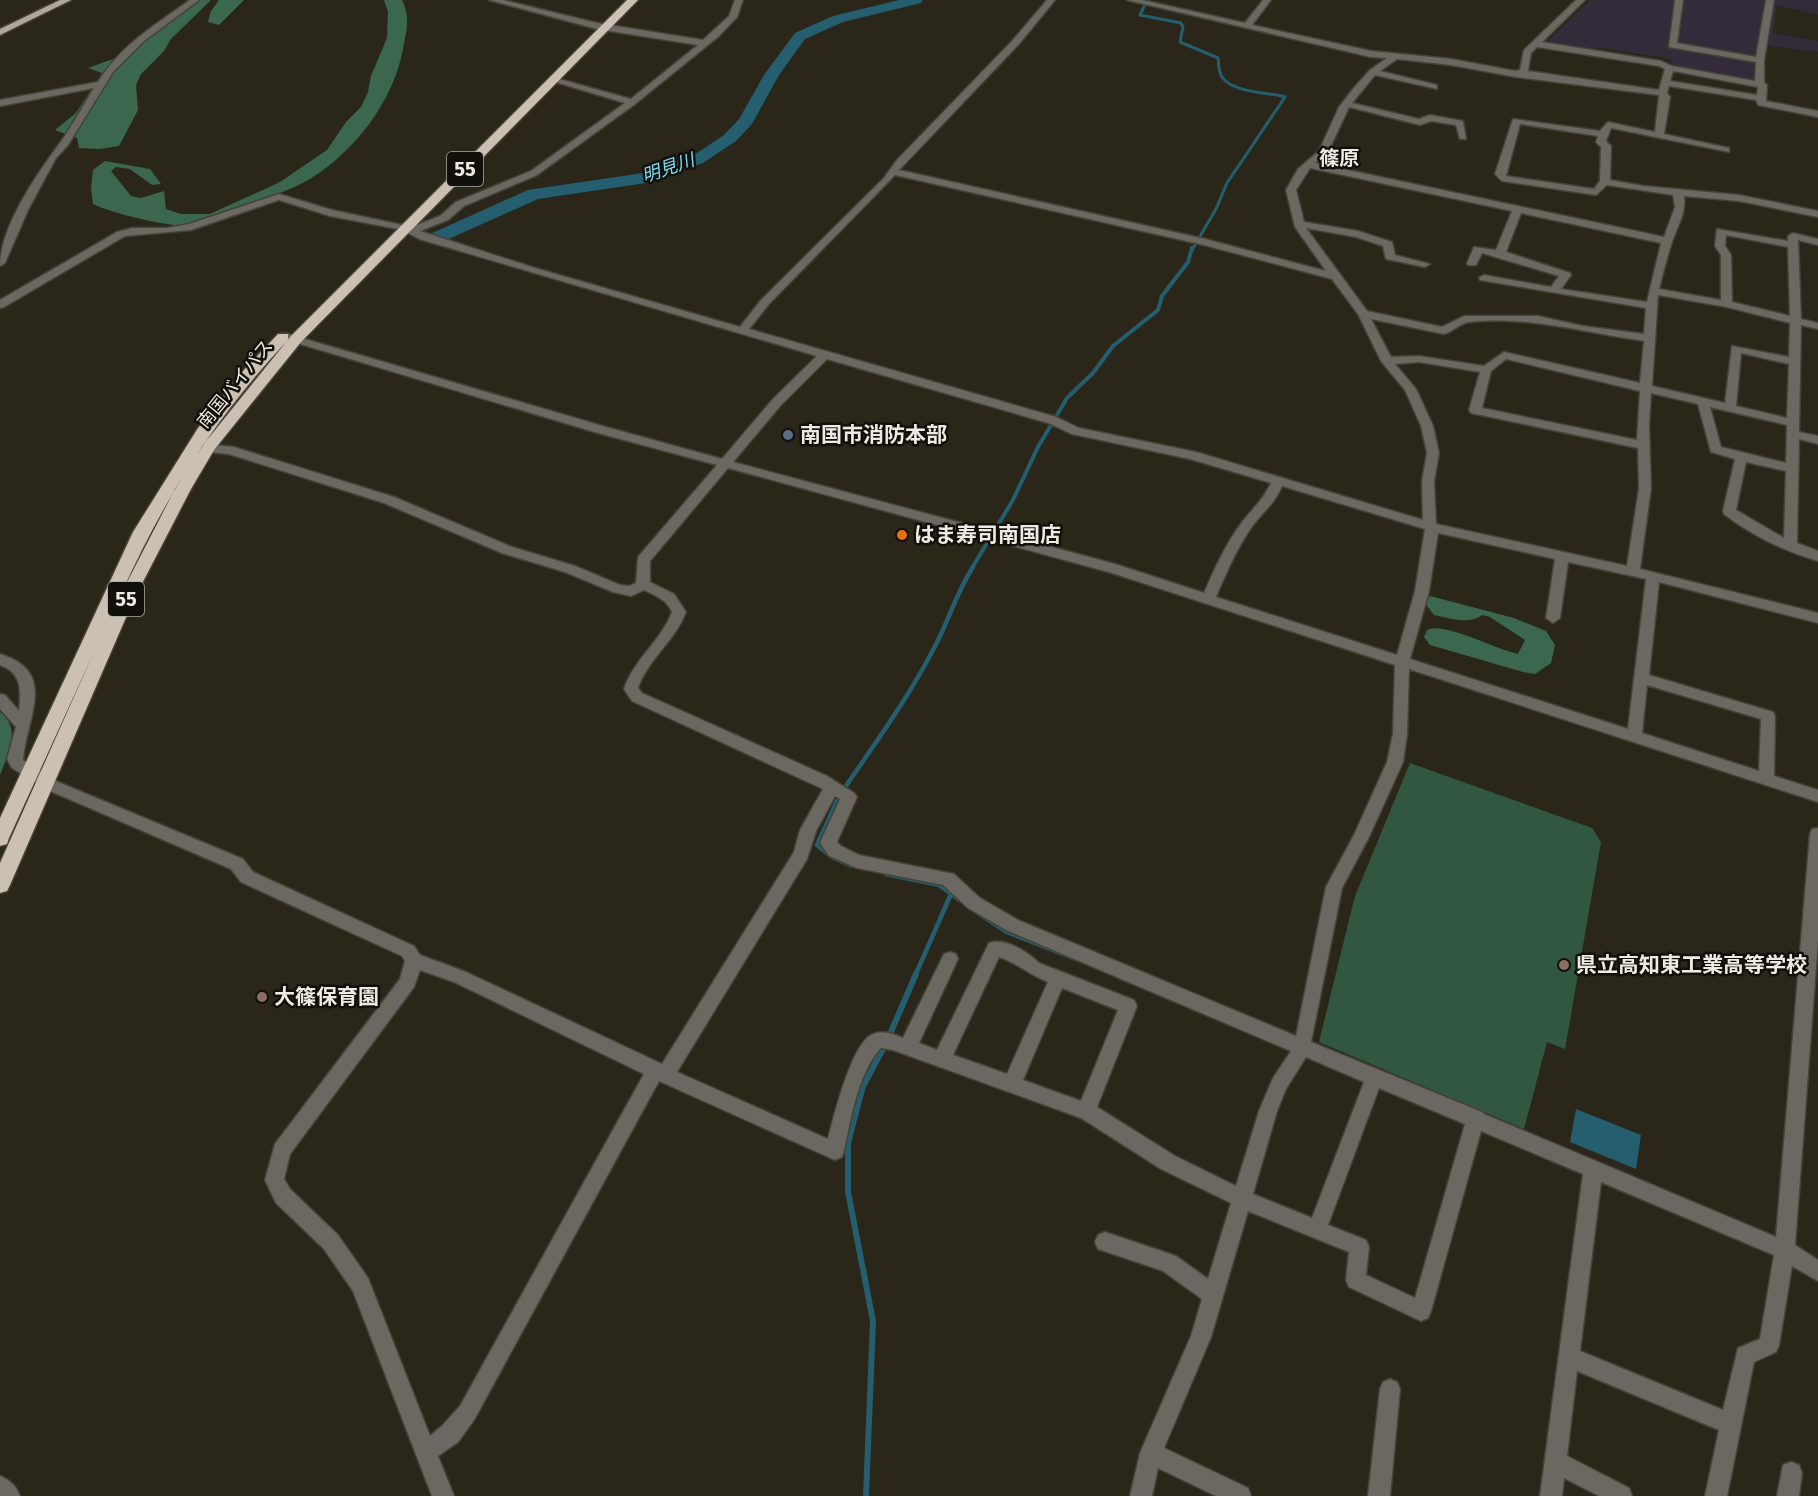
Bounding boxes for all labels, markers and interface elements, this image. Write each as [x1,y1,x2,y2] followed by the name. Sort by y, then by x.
[1319,146,1359,170] district label: 篠原
[639,148,699,187] water label: 明見川
[447,152,483,186] road number: 55
[193,335,277,433] street label: 南国バイパス
[800,422,947,448] place label: 南国市消防本部
[781,428,795,442] marker: 南国市消防本部
[914,522,1061,548] place label: はま寿司南国店
[895,528,909,542] marker: はま寿司南国店
[108,582,144,616] road number: 55
[1576,952,1807,978] place label: 県立高知東工業高等学校
[1557,958,1571,972] marker: 県立高知東工業高等学校
[274,984,379,1010] place label: 大篠保育園
[255,990,269,1004] marker: 大篠保育園

